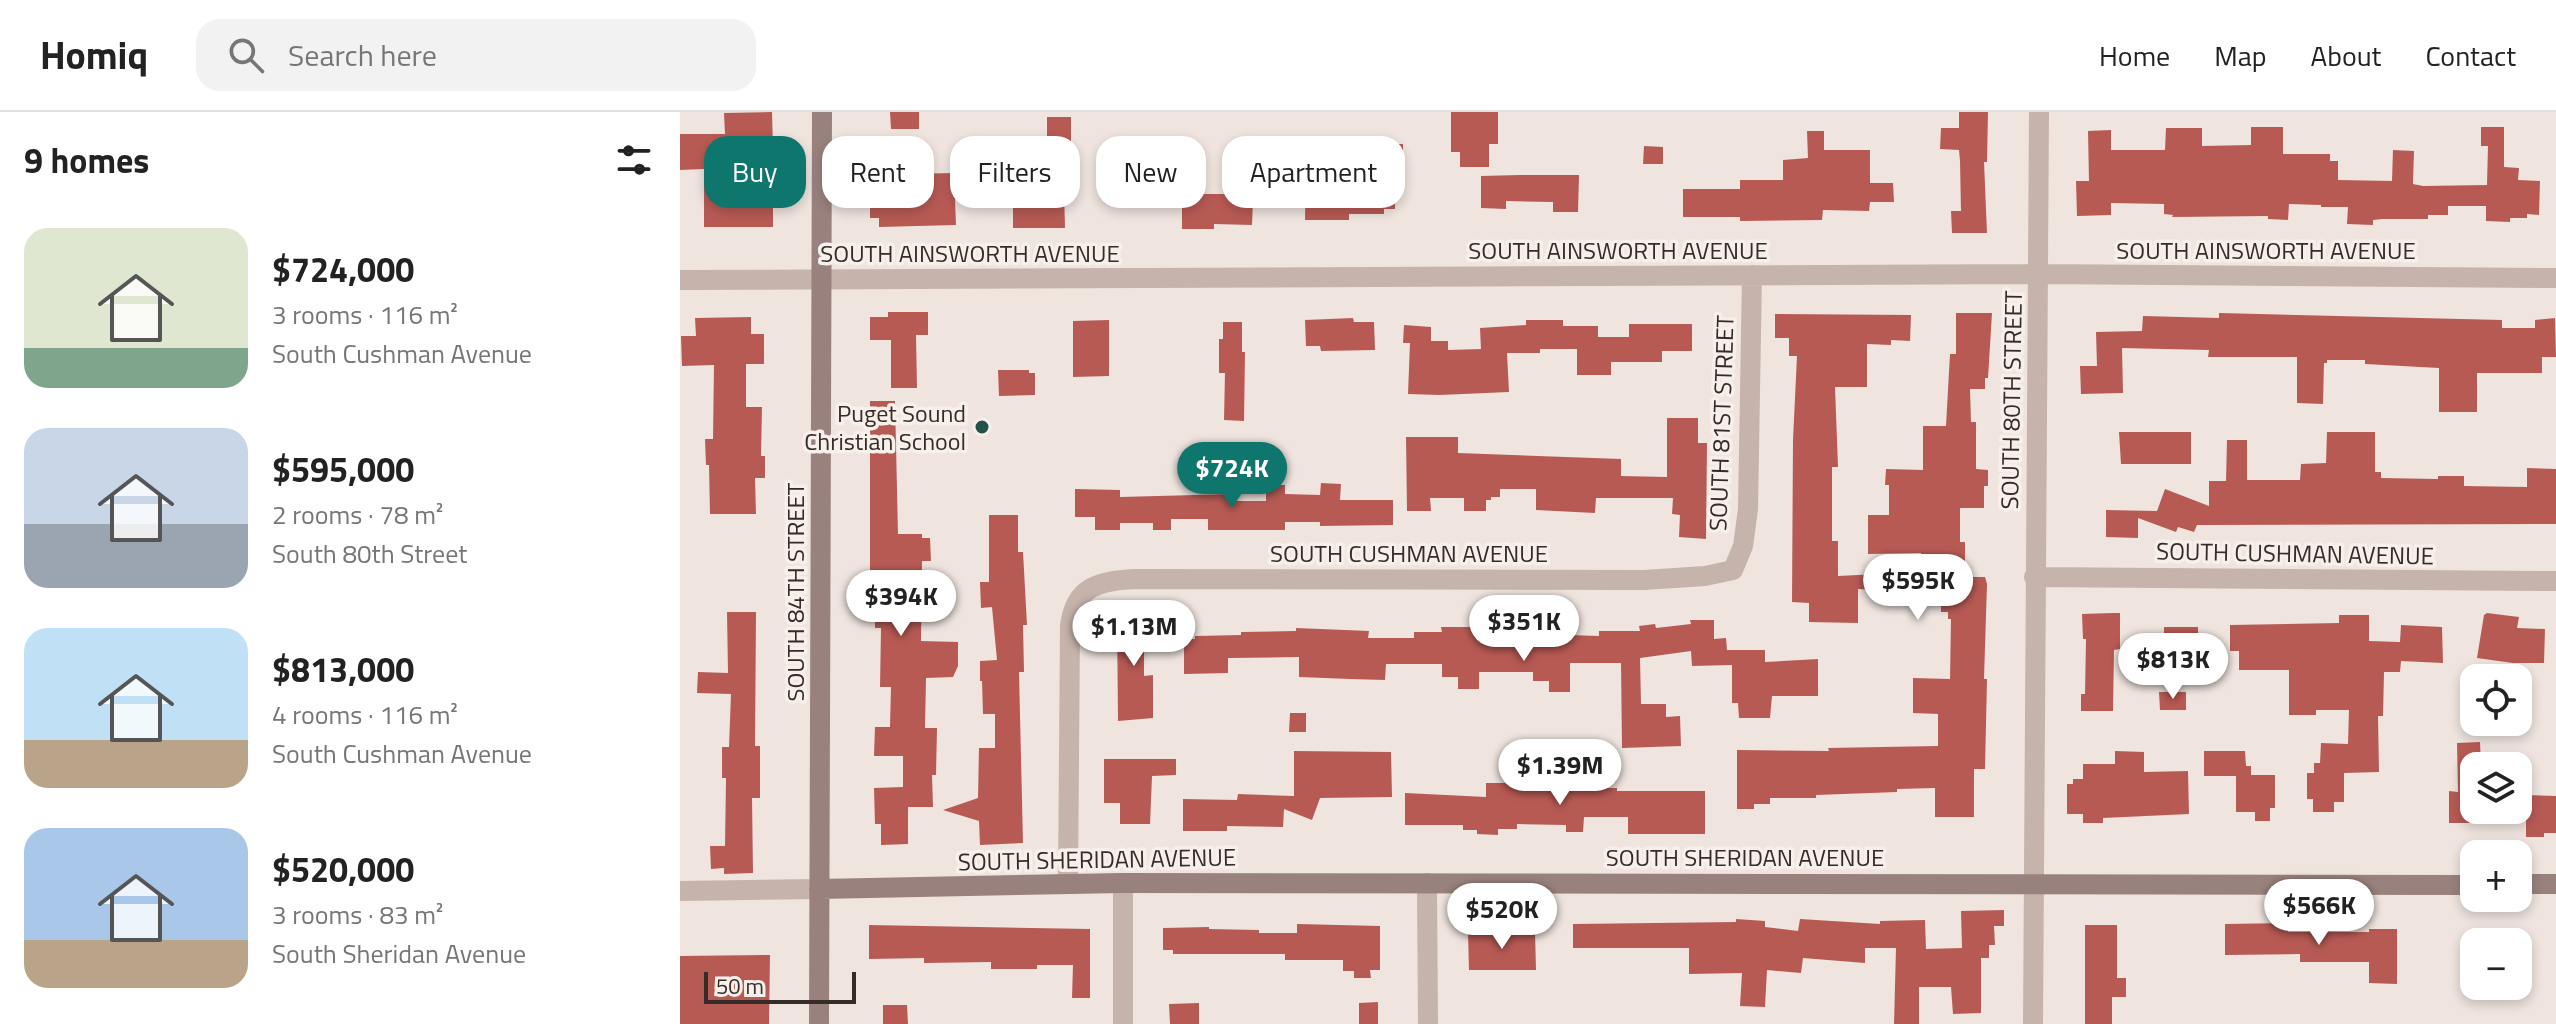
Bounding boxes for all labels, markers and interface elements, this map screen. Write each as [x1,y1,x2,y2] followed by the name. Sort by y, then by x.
[196,19,756,91] search box
[40,26,148,84] text: Homiq
[288,32,437,78] text: Search here
[224,33,268,77] icon: search
[2099,34,2170,77] text: Home
[2214,34,2267,77] text: Map
[2311,34,2381,77] text: About
[2425,34,2516,77] text: Contact
[24,134,149,186] text: 9 homes
[704,136,806,208] chip: Buy
[822,136,934,208] chip: Rent
[950,136,1080,208] chip: Filters
[1096,136,1206,208] chip: New
[1222,136,1405,208] chip: Apartment
[612,138,656,182] icon: filters
[1468,232,1768,268] street label: SOUTH AINSWORTH AVENUE
[2116,232,2416,268] street label: SOUTH AINSWORTH AVENUE
[820,235,1120,271] street label: SOUTH AINSWORTH AVENUE
[272,243,414,295] text: $724,000
[88,260,184,356] icon: home
[1991,290,2031,510] street label: SOUTH 80TH STREET
[272,295,458,334] text: 3 rooms · 116 m²
[1699,314,1743,531] street label: SOUTH 81ST STREET
[272,334,532,373] text: South Cushman Avenue
[804,395,966,459] place label: Puget Sound Christian School
[973,418,991,436] marker: Puget Sound Christian School
[1176,442,1288,510] pin: $724K
[272,443,414,495] text: $595,000
[1195,448,1269,487] text: $724K
[88,460,184,556] icon: home
[777,482,813,701] street label: SOUTH 84TH STREET
[272,495,443,534] text: 2 rooms · 78 m²
[2156,533,2434,573] street label: SOUTH CUSHMAN AVENUE
[272,534,467,573] text: South 80th Street
[1270,535,1548,571] street label: SOUTH CUSHMAN AVENUE
[1862,554,1974,622] pin: $595K
[1881,560,1955,599] text: $595K
[845,570,957,638] pin: $394K
[864,576,938,615] text: $394K
[1468,595,1580,663] pin: $351K
[1069,600,1199,668] pin: $1.13M
[1487,601,1561,640] text: $351K
[1090,606,1178,645] text: $1.13M
[2117,633,2229,701] pin: $813K
[2136,639,2210,678] text: $813K
[272,643,414,695] text: $813,000
[88,660,184,756] icon: home
[2460,664,2532,1000] map controls
[2460,664,2532,736] button: locate
[272,695,458,734] text: 4 rooms · 116 m²
[272,734,532,773] text: South Cushman Avenue
[1495,739,1625,807] pin: $1.39M
[1516,745,1604,784] text: $1.39M
[2460,752,2532,824] button: layers
[958,839,1236,879] street label: SOUTH SHERIDAN AVENUE
[1606,839,1884,875] street label: SOUTH SHERIDAN AVENUE
[2460,840,2532,912] button: +
[272,843,414,895] text: $520,000
[88,860,184,956] icon: home
[2263,879,2375,947] pin: $566K
[1446,883,1558,951] pin: $520K
[2282,885,2356,924] text: $566K
[1465,889,1539,928] text: $520K
[272,895,443,934] text: 3 rooms · 83 m²
[2460,928,2532,1000] button: −
[272,934,526,973] text: South Sheridan Avenue
[704,968,856,1004] scale bar
[716,969,764,1003] text: 50 m

